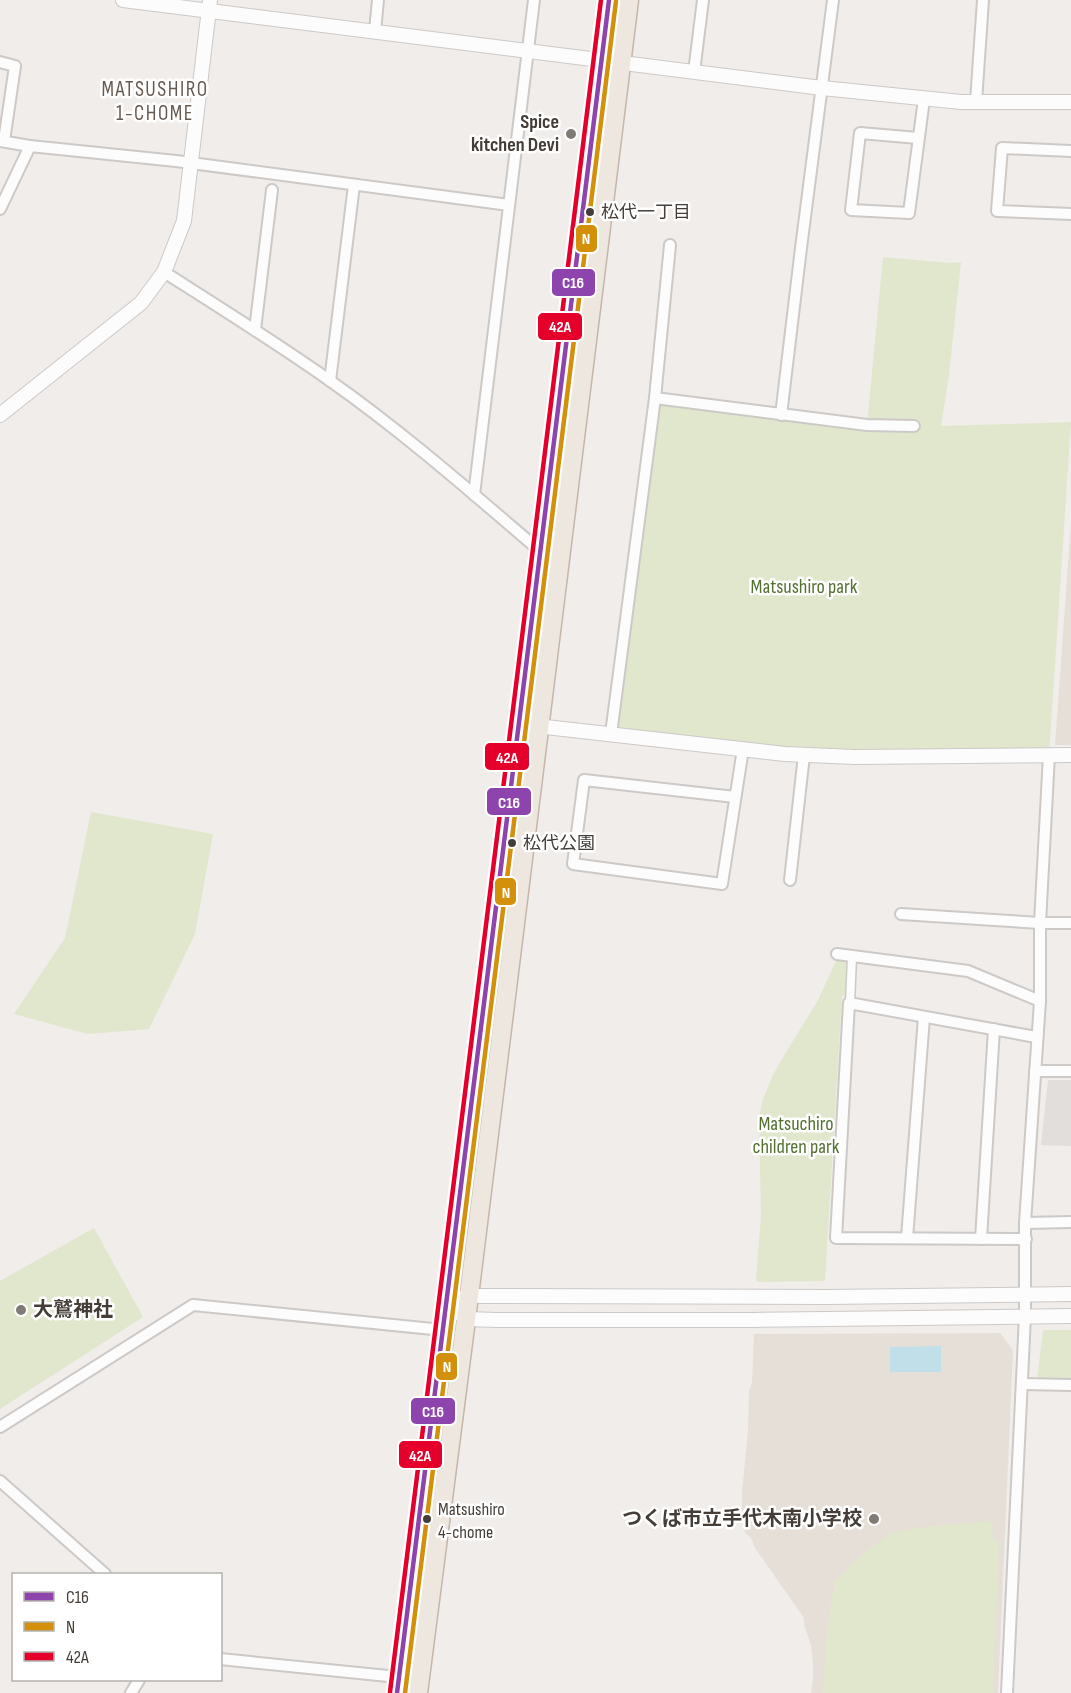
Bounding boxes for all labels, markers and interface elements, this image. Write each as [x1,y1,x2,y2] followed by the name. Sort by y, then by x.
[101,77,209,126] district label: MATSUSHIRO 1-CHOME
[471,110,559,157] place label: Spice kitchen Devi
[564,127,578,141] marker: Spice kitchen Devi
[601,202,691,223] place label: 松代一丁目
[584,206,596,218] marker: 松代一丁目
[575,224,598,253] line badge: N
[582,230,590,249] text: N
[551,268,596,297] line badge: C16
[562,274,584,293] text: C16
[537,312,583,341] line badge: 42A
[549,318,571,337] text: 42A
[751,575,858,599] park label: Matsushiro park
[484,742,530,771] line badge: 42A
[496,749,518,768] text: 42A
[486,787,532,816] line badge: C16
[498,794,520,813] text: C16
[523,833,595,854] place label: 松代公園
[506,837,518,849] marker: 松代公園
[494,877,517,906] line badge: N
[502,884,510,903] text: N
[753,1112,840,1159] park label: Matsuchiro children park
[33,1298,113,1322] place label: 大鷲神社
[14,1303,28,1317] marker: 大鷲神社
[435,1352,458,1381] line badge: N
[443,1358,451,1377] text: N
[410,1397,456,1425] line badge: C16
[422,1403,444,1422] text: C16
[398,1440,443,1469] line badge: 42A
[409,1447,431,1466] text: 42A
[438,1499,505,1543] place label: Matsushiro 4-chome
[622,1507,862,1531] place label: つくば市立手代木南小学校
[867,1512,881,1526] marker: つくば市立手代木南小学校
[421,1513,433,1525] marker: Matsushiro 4-chome
[12,1573,222,1681] legend
[66,1587,89,1608] text: C16
[66,1617,75,1638] text: N
[66,1647,89,1668] text: 42A

